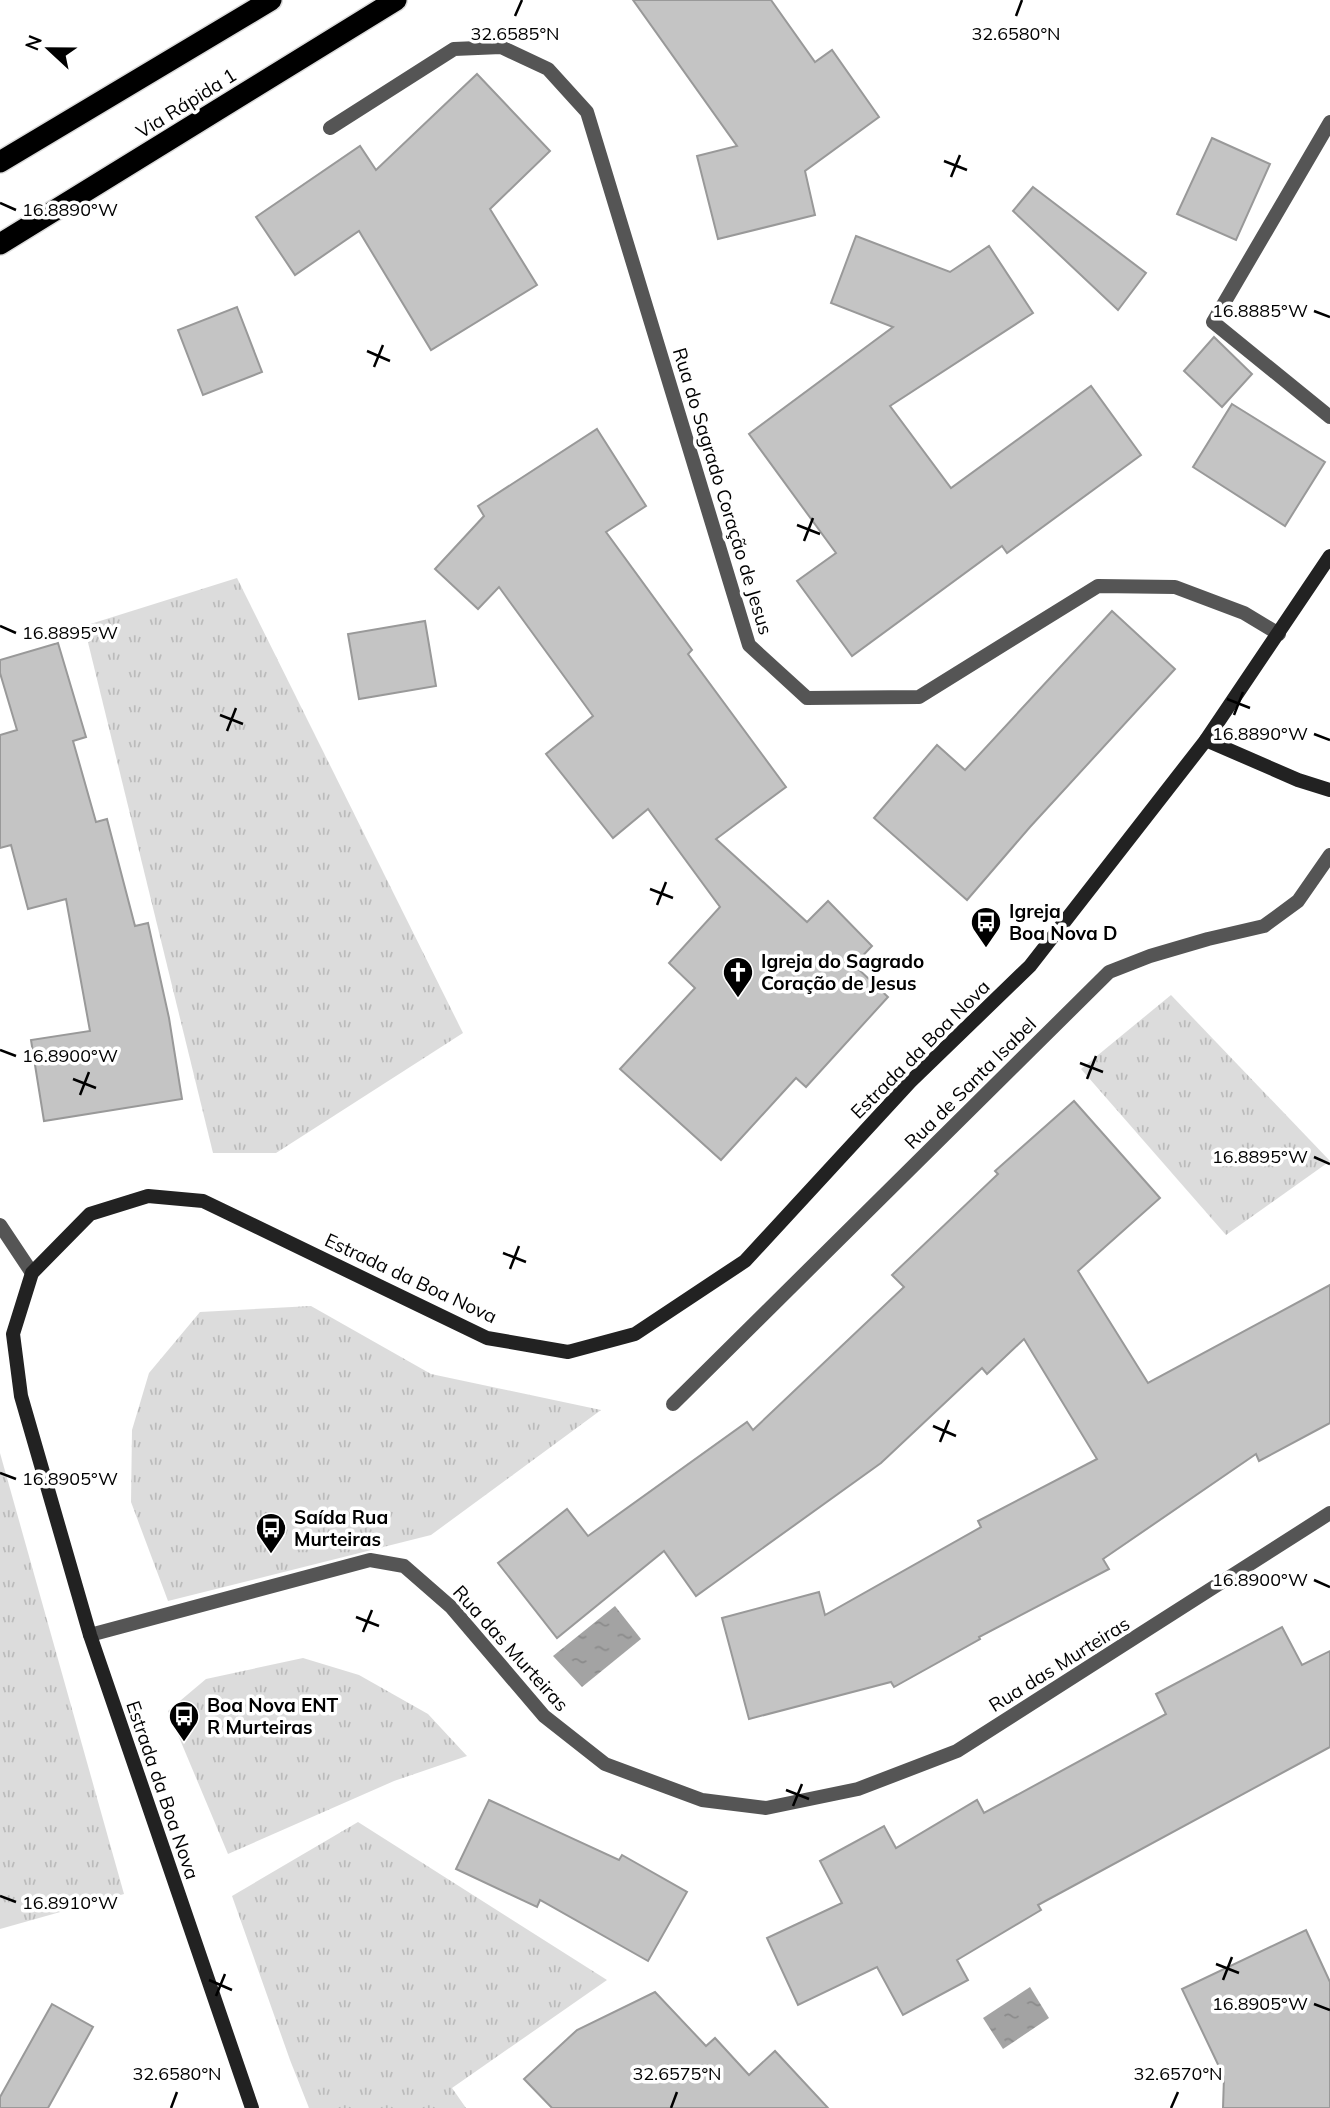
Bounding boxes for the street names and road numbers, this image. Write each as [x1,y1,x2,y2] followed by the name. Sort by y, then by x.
[131,63,241,143] street label: Via Rápida 1
[668,345,778,637] street label: Rua do Sagrado Coração de Jesus
[845,974,995,1124] street label: Estrada da Boa Nova
[899,1012,1041,1154] street label: Rua de Santa Isabel
[321,1228,501,1328] street label: Estrada da Boa Nova
[448,1580,574,1716] street label: Rua das Murteiras
[984,1611,1134,1717] street label: Rua das Murteiras
[121,1698,205,1882] street label: Estrada da Boa Nova

